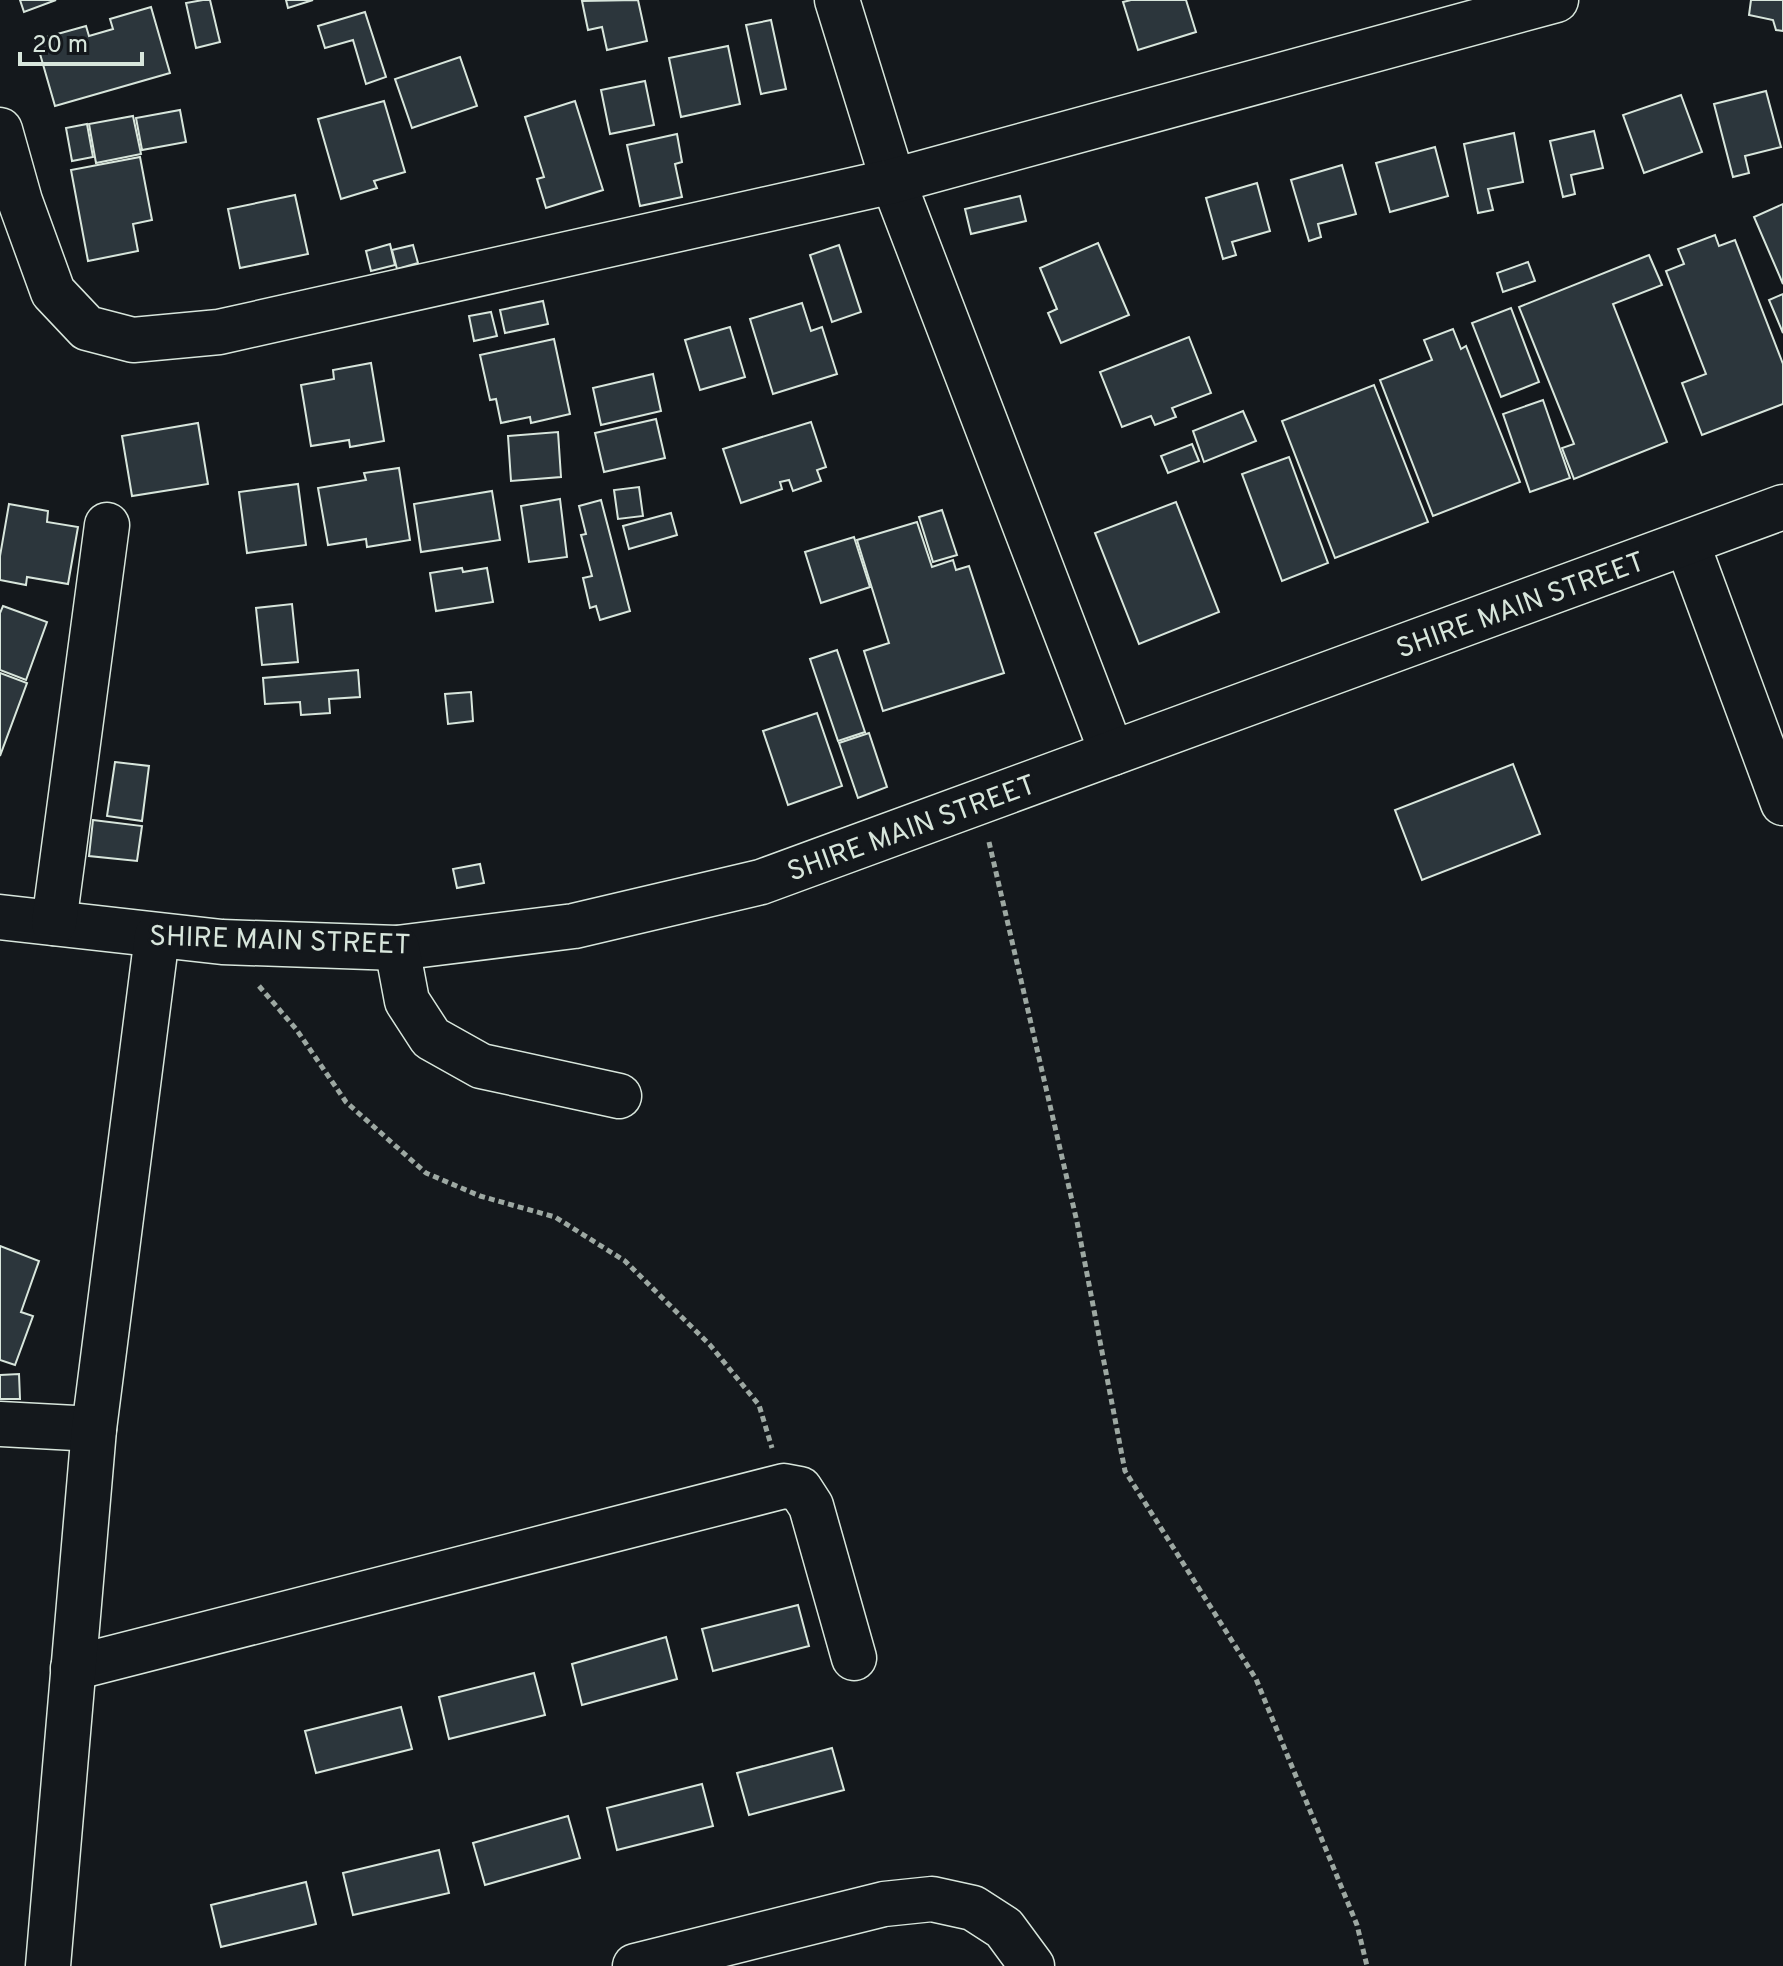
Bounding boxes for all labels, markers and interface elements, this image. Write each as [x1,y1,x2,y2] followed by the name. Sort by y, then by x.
[20,16,142,66] scale bar
[32,31,88,61] text: 20 m
[1392,545,1650,668] street label: SHIRE MAIN STREET
[783,768,1041,891] street label: SHIRE MAIN STREET
[149,919,411,965] street label: SHIRE MAIN STREET

